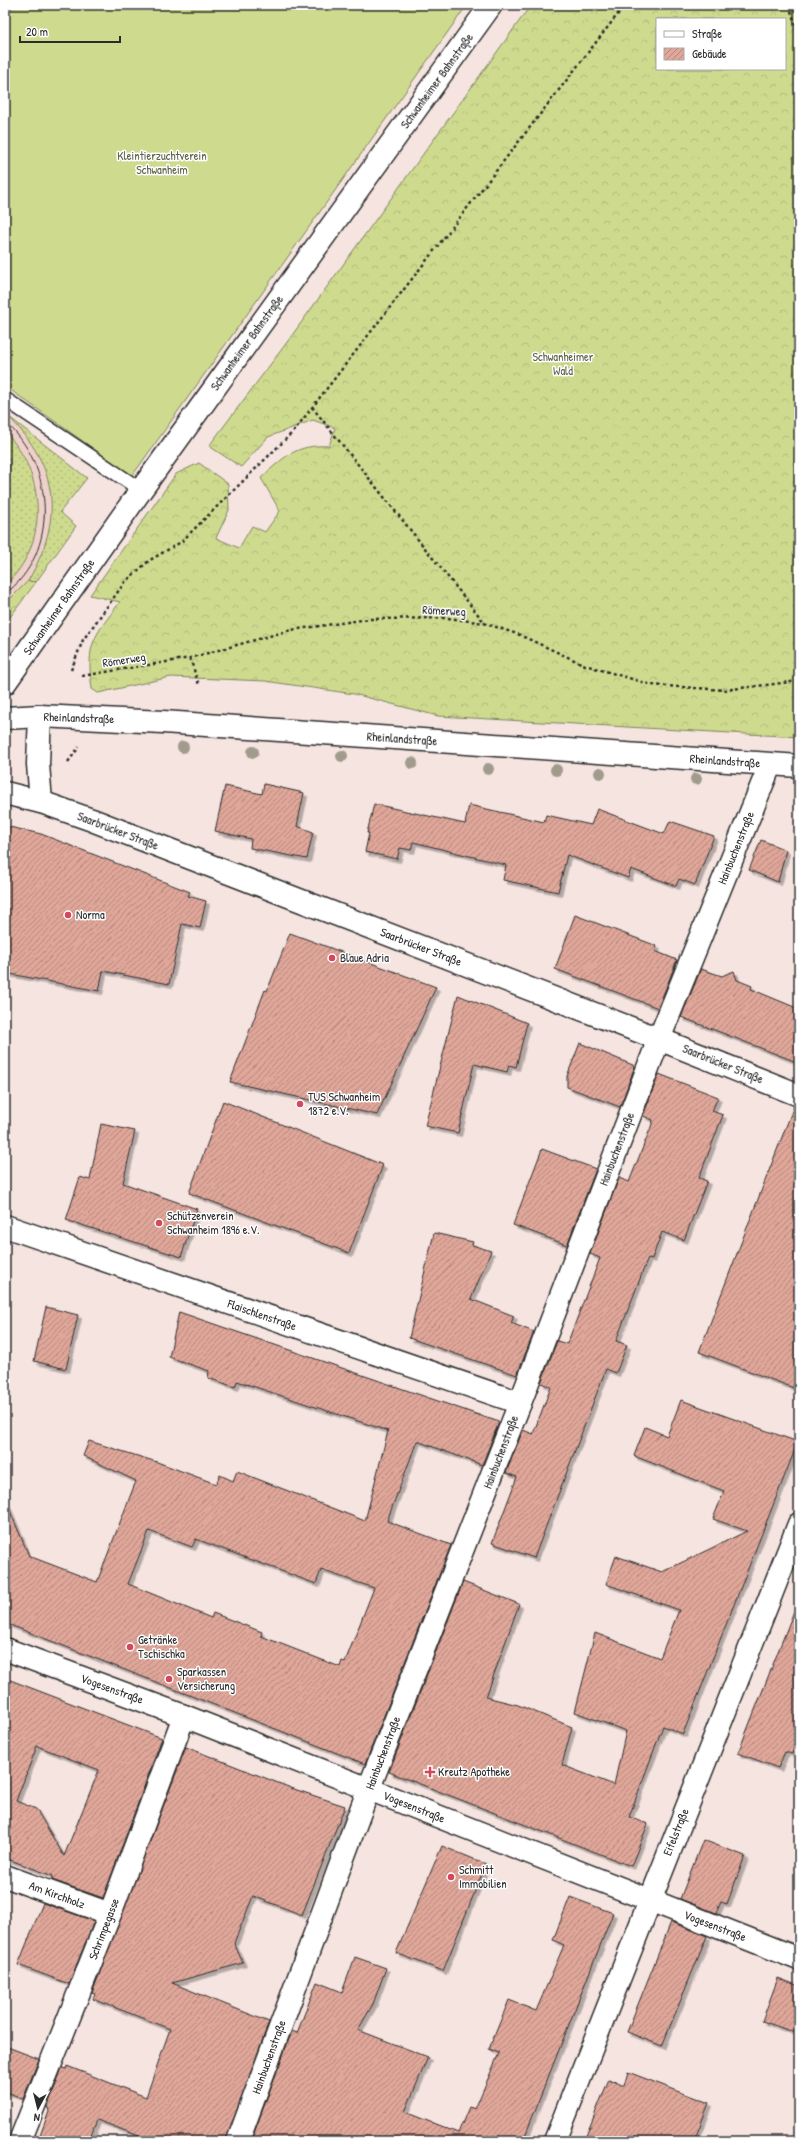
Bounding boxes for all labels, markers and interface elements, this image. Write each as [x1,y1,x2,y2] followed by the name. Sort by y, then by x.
[20,18,120,44] scale bar
[656,18,786,70] legend
[26,23,48,40] text: 20 m
[692,25,722,42] text: Straße
[396,29,477,132] street label: Schwanheimer Bahnstraße
[692,45,727,62] text: Gebäude
[117,147,207,178] park label: Kleintierzuchtverein Schwanheim
[206,291,287,394] street label: Schwanheimer Bahnstraße
[533,348,594,379] park label: Schwanheimer Wald
[19,555,98,658] street label: Schwanheimer Bahnstraße
[422,601,466,620] street label: Römerweg
[101,648,147,671] street label: Römerweg
[43,708,115,727] street label: Rheinlandstraße
[366,728,438,749] street label: Rheinlandstraße
[689,750,761,771] street label: Rheinlandstraße
[75,807,161,854] street label: Saarbrücker Straße
[713,809,758,887] street label: Hainbuchenstraße
[76,906,105,923] place label: Norma
[63,910,73,920] marker: Norma
[378,923,464,970] street label: Saarbrücker Straße
[340,949,389,966] place label: Blaue Adria
[327,953,337,963] marker: Blaue Adria
[680,1040,766,1088] street label: Saarbrücker Straße
[308,1088,380,1119] place label: TUS Schwanheim 1872 e.V.
[295,1099,305,1109] marker: TUS Schwanheim 1872 e.V.
[595,1110,638,1188] street label: Hainbuchenstraße
[167,1207,259,1238] place label: Schützenverein Schwanheim 1896 e.V.
[154,1218,164,1228] marker: Schützenverein Schwanheim 1896 e.V.
[224,1294,299,1334] street label: Flaischlenstraße
[479,1413,522,1491] street label: Hainbuchenstraße
[138,1631,185,1662] place label: Getränke Tschischka
[125,1642,135,1652] marker: Getränke Tschischka
[177,1663,235,1694] place label: Sparkassen Versicherung
[78,1669,146,1708] street label: Vogesenstraße
[164,1674,174,1684] marker: Sparkassen Versicherung
[361,1714,404,1792] street label: Hainbuchenstraße
[438,1763,510,1780] place label: Kreutz Apotheke
[425,1767,435,1777] marker: Kreutz Apotheke
[381,1786,448,1827] street label: Vogesenstraße
[658,1805,693,1858] street label: Eifelstraße
[459,1861,507,1892] place label: Schmitt Immobilien
[446,1872,456,1882] marker: Schmitt Immobilien
[27,1877,87,1912] street label: Am Kirchholz
[84,1895,123,1962] street label: Schrimpegasse
[681,1906,749,1945] street label: Vogesenstraße
[247,2017,290,2096] street label: Hainbuchenstraße
[18,2088,58,2128] north arrow
[33,2111,41,2125] text: N

